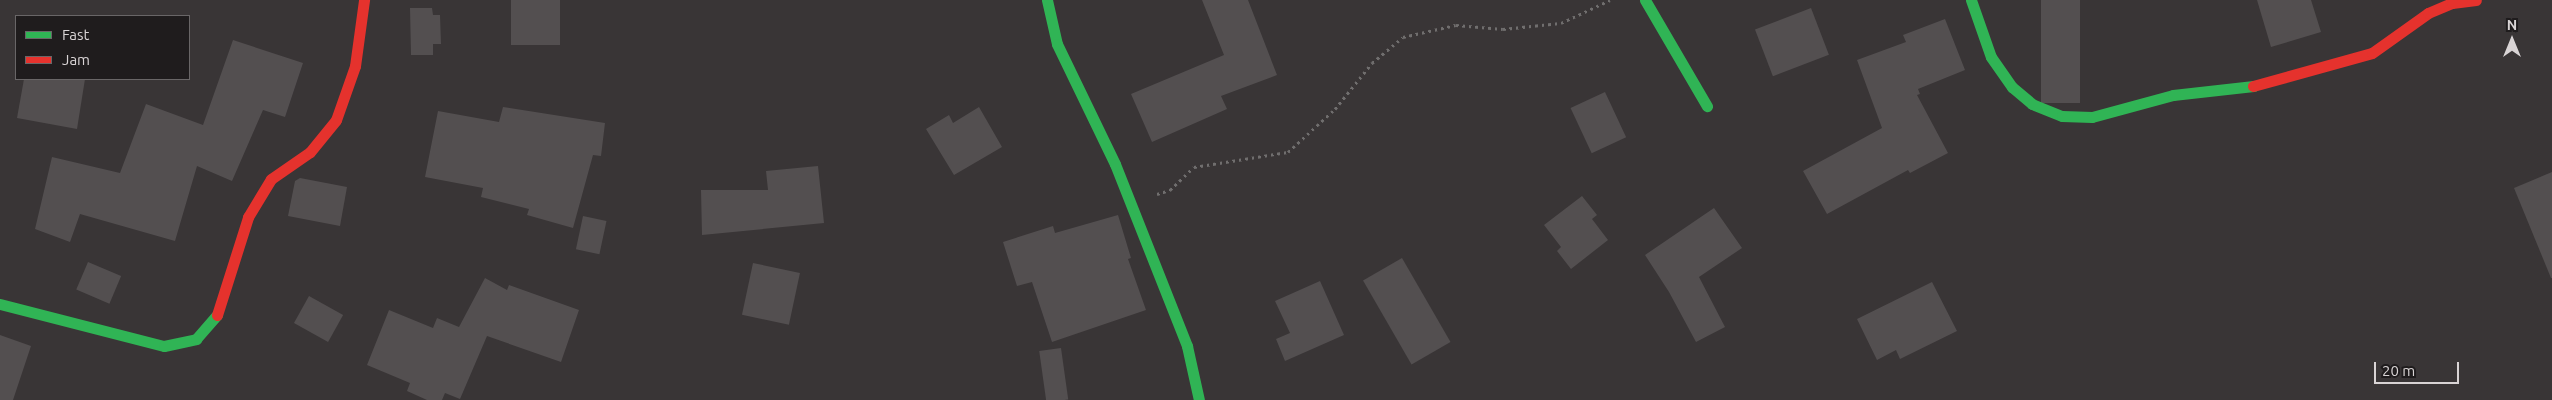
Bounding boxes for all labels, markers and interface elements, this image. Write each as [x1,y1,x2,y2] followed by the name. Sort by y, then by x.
[15,15,190,80] legend
[2487,15,2537,65] north arrow
[2507,17,2517,33] text: N
[62,26,89,43] text: Fast
[62,51,90,68] text: Jam
[2377,352,2462,384] scale bar
[2382,362,2415,379] text: 20 m

